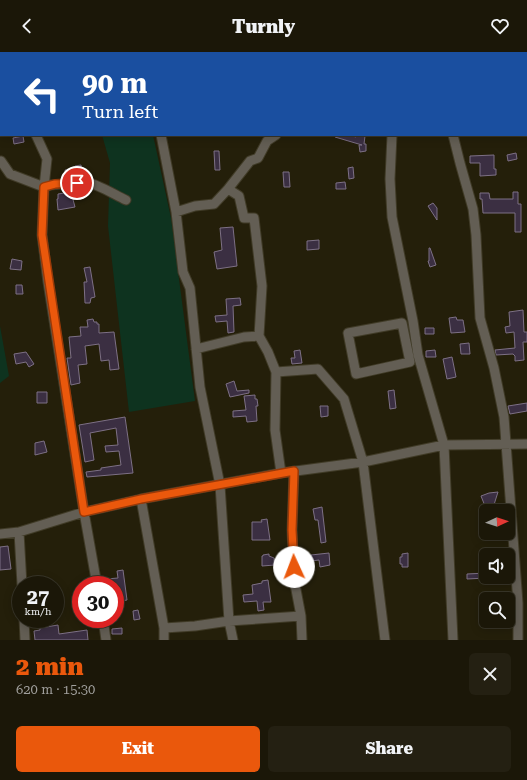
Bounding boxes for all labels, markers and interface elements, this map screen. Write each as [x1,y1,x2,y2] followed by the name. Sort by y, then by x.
[16,15,38,37] icon: back
[489,15,511,37] icon: heart
[232,16,295,37] text: Turnly
[82,67,147,100] text: 90 m
[16,68,68,120] icon: left
[82,101,158,122] text: Turn left
[60,166,94,200] pin
[66,172,88,194] icon: arrive
[479,504,515,540] north arrow
[479,504,515,628] map controls
[273,546,315,588] position arrow
[479,548,515,584] button: sound
[72,576,124,628] speed limit sign: 30
[27,585,49,609] text: 27
[479,592,515,628] button: search
[25,606,51,617] text: km/h
[16,653,83,681] text: 2 min
[469,653,511,695] button: close
[16,682,95,697] text: 620 m · 15:30
[16,726,260,772] button: Exit
[268,726,511,772] button: Share

